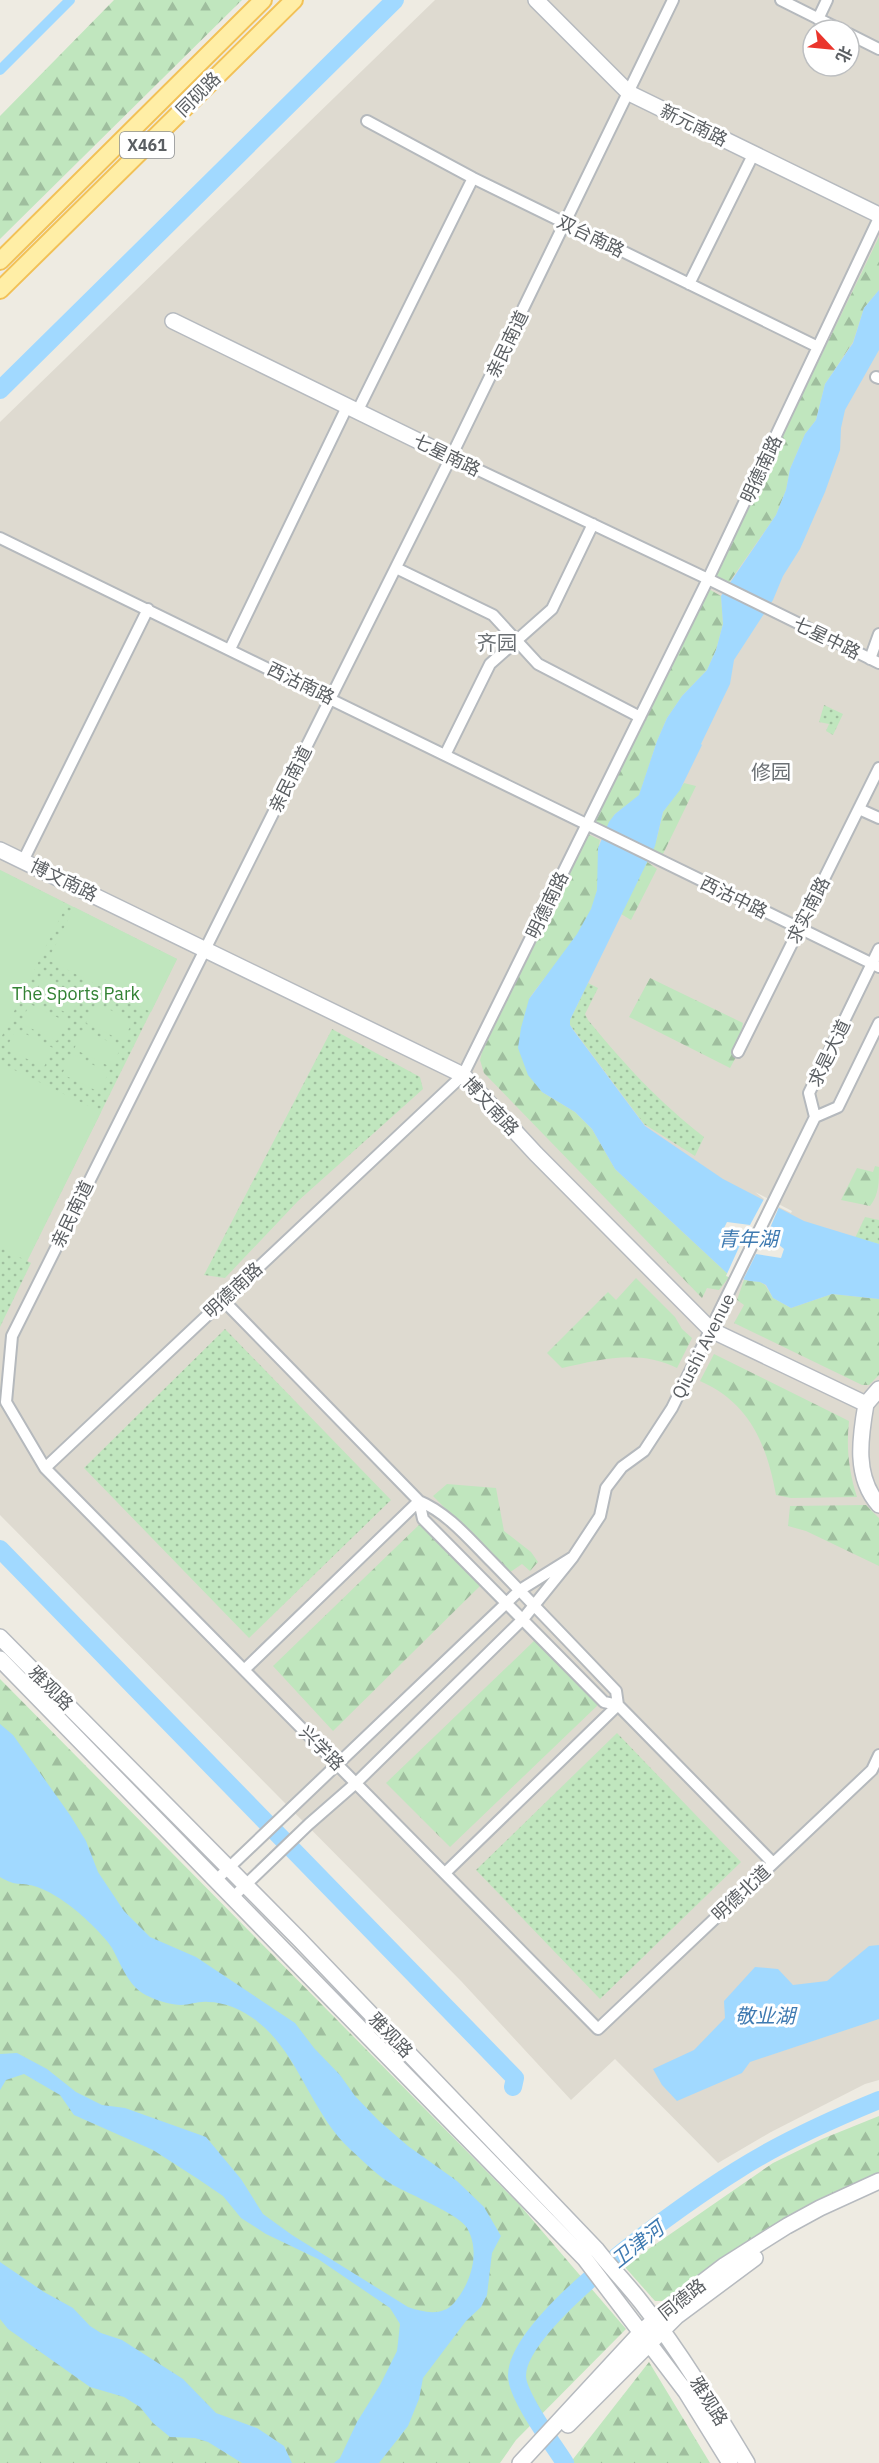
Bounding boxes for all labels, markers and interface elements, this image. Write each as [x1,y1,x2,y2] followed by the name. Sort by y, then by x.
[801,18,861,78] north arrow
[832,43,857,66] text: 北
[171,67,225,121] street label: 同砚路
[657,99,731,151] street label: 新元南路
[120,132,174,158] road number: X461
[554,210,628,262] street label: 双台南路
[481,307,533,381] street label: 亲民南道
[410,429,484,481] street label: 七星南路
[735,432,787,506] street label: 明德南路
[790,612,864,664] street label: 七星中路
[477,629,517,656] district label: 齐园
[264,657,338,709] street label: 西沽南路
[263,742,317,816] street label: 亲民南道
[751,758,791,785] district label: 修园
[27,854,101,906] street label: 博文南路
[521,868,573,942] street label: 明德南路
[697,871,771,923] street label: 西沽中路
[781,873,835,947] street label: 求实南路
[12,982,141,1005] park label: The Sports Park
[803,1016,855,1090] street label: 求是大道
[458,1072,524,1140] street label: 博文南路
[46,1177,98,1251] street label: 亲民南道
[718,1225,781,1252] water label: 青年湖
[199,1257,267,1323] street label: 明德南路
[667,1289,739,1403] street label: Qiushi Avenue
[24,1661,78,1715] street label: 雅观路
[295,1721,349,1775] street label: 兴学路
[707,1860,775,1926] street label: 明德北道
[735,2002,798,2029] water label: 敬业湖
[364,2008,418,2062] street label: 雅观路
[605,2212,672,2273] water label: 卫津河
[654,2273,710,2325] street label: 同德路
[685,2372,733,2430] street label: 雅观路

